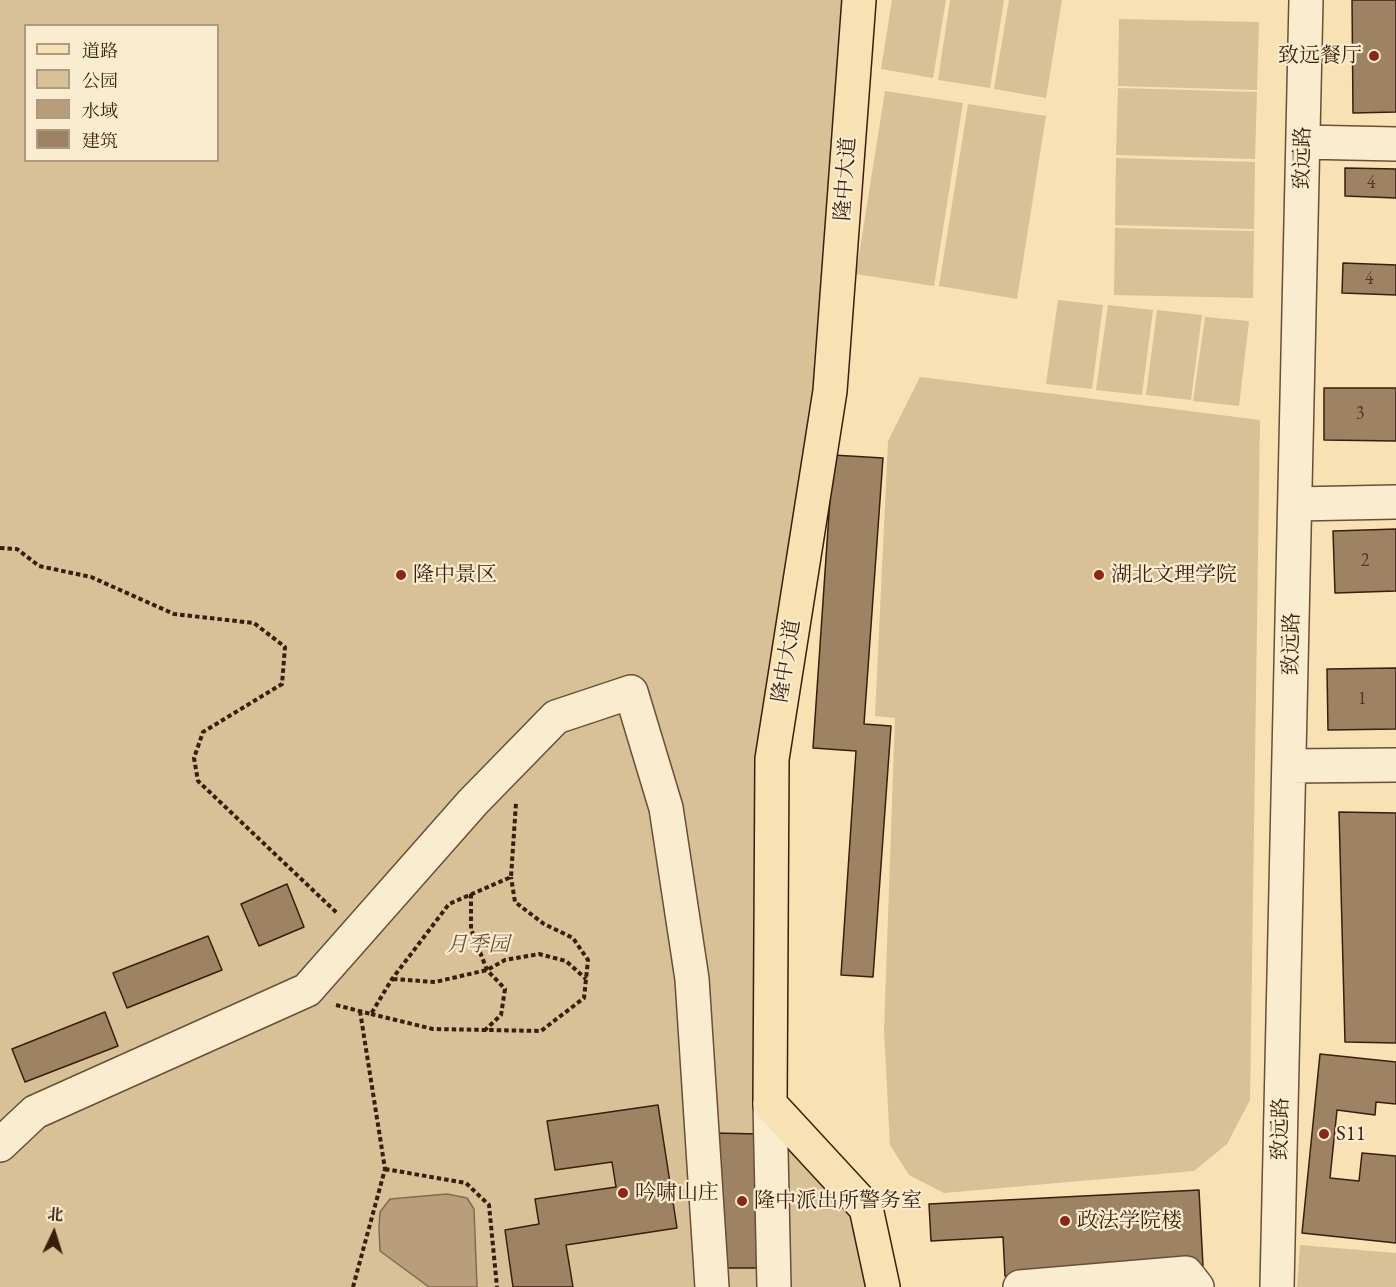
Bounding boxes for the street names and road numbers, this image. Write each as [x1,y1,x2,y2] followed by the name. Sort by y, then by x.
[1290,126,1316,190] street label: 致远路
[831,136,861,222] street label: 隆中大道
[1279,612,1305,676] street label: 致远路
[768,618,806,704] street label: 隆中大道
[1268,1097,1294,1161] street label: 致远路

